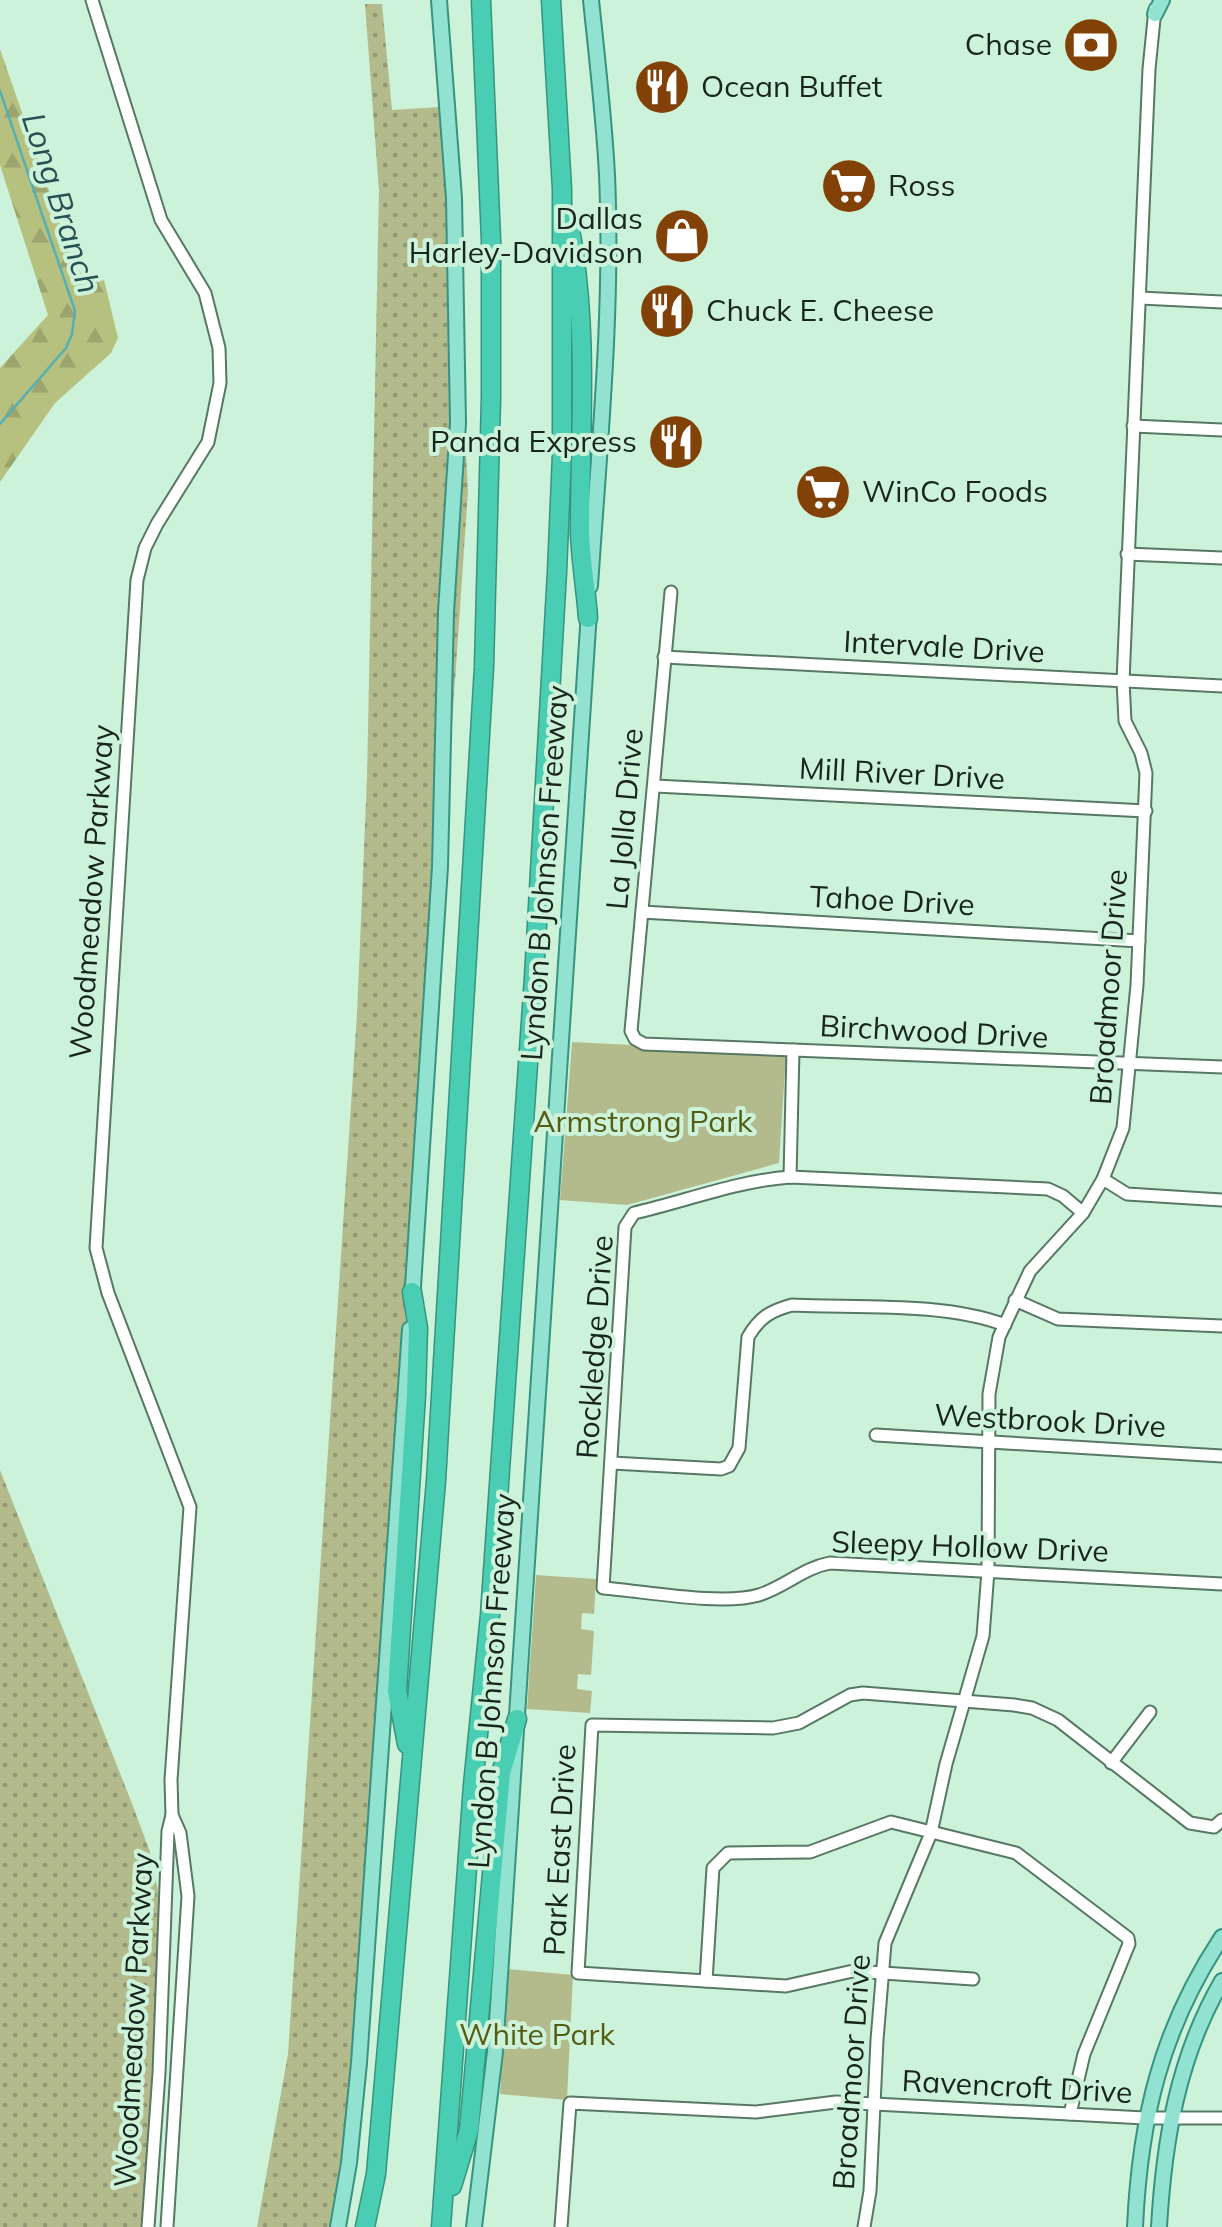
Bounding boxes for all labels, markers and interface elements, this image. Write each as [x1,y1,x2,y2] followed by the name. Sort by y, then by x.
[1061,15,1121,75] bank icon: Chase
[965,25,1052,63] place label: Chase
[632,57,692,117] restaurant icon: Ocean Buffet
[701,67,882,105] place label: Ocean Buffet
[14,107,110,298] water label: Long Branch
[819,156,879,216] supermarket icon: Ross
[888,166,955,204] place label: Ross
[409,199,643,271] place label: Dallas Harley-Davidson
[652,206,712,266] shop icon: Dallas Harley-Davidson
[637,281,697,341] restaurant icon: Chuck E. Cheese
[706,291,934,329] place label: Chuck E. Cheese
[646,412,706,472] restaurant icon: Panda Express
[430,422,637,460] place label: Panda Express
[793,462,853,522] supermarket icon: WinCo Foods
[862,472,1048,510] place label: WinCo Foods
[843,622,1046,670] street label: Intervale Drive
[512,684,576,1062] street label: Lyndon B Johnson Freeway
[60,723,122,1061] street label: Woodmeadow Parkway
[597,727,651,911] street label: La Jolla Drive
[798,749,1006,797] street label: Mill River Drive
[1081,868,1135,1106] street label: Broadmoor Drive
[809,877,976,923] street label: Tahoe Drive
[819,1006,1049,1056] street label: Birchwood Drive
[534,1102,753,1140] park label: Armstrong Park
[567,1234,621,1460] street label: Rockledge Drive
[933,1395,1167,1445] street label: Westbrook Drive
[459,1492,523,1870] street label: Lyndon B Johnson Freeway
[831,1522,1109,1570] street label: Sleepy Hollow Drive
[534,1743,584,1957] street label: Park East Drive
[105,1851,161,2188] street label: Woodmeadow Parkway
[824,1953,878,2191] street label: Broadmoor Drive
[459,2015,615,2053] park label: White Park
[901,2061,1133,2111] street label: Ravencroft Drive

